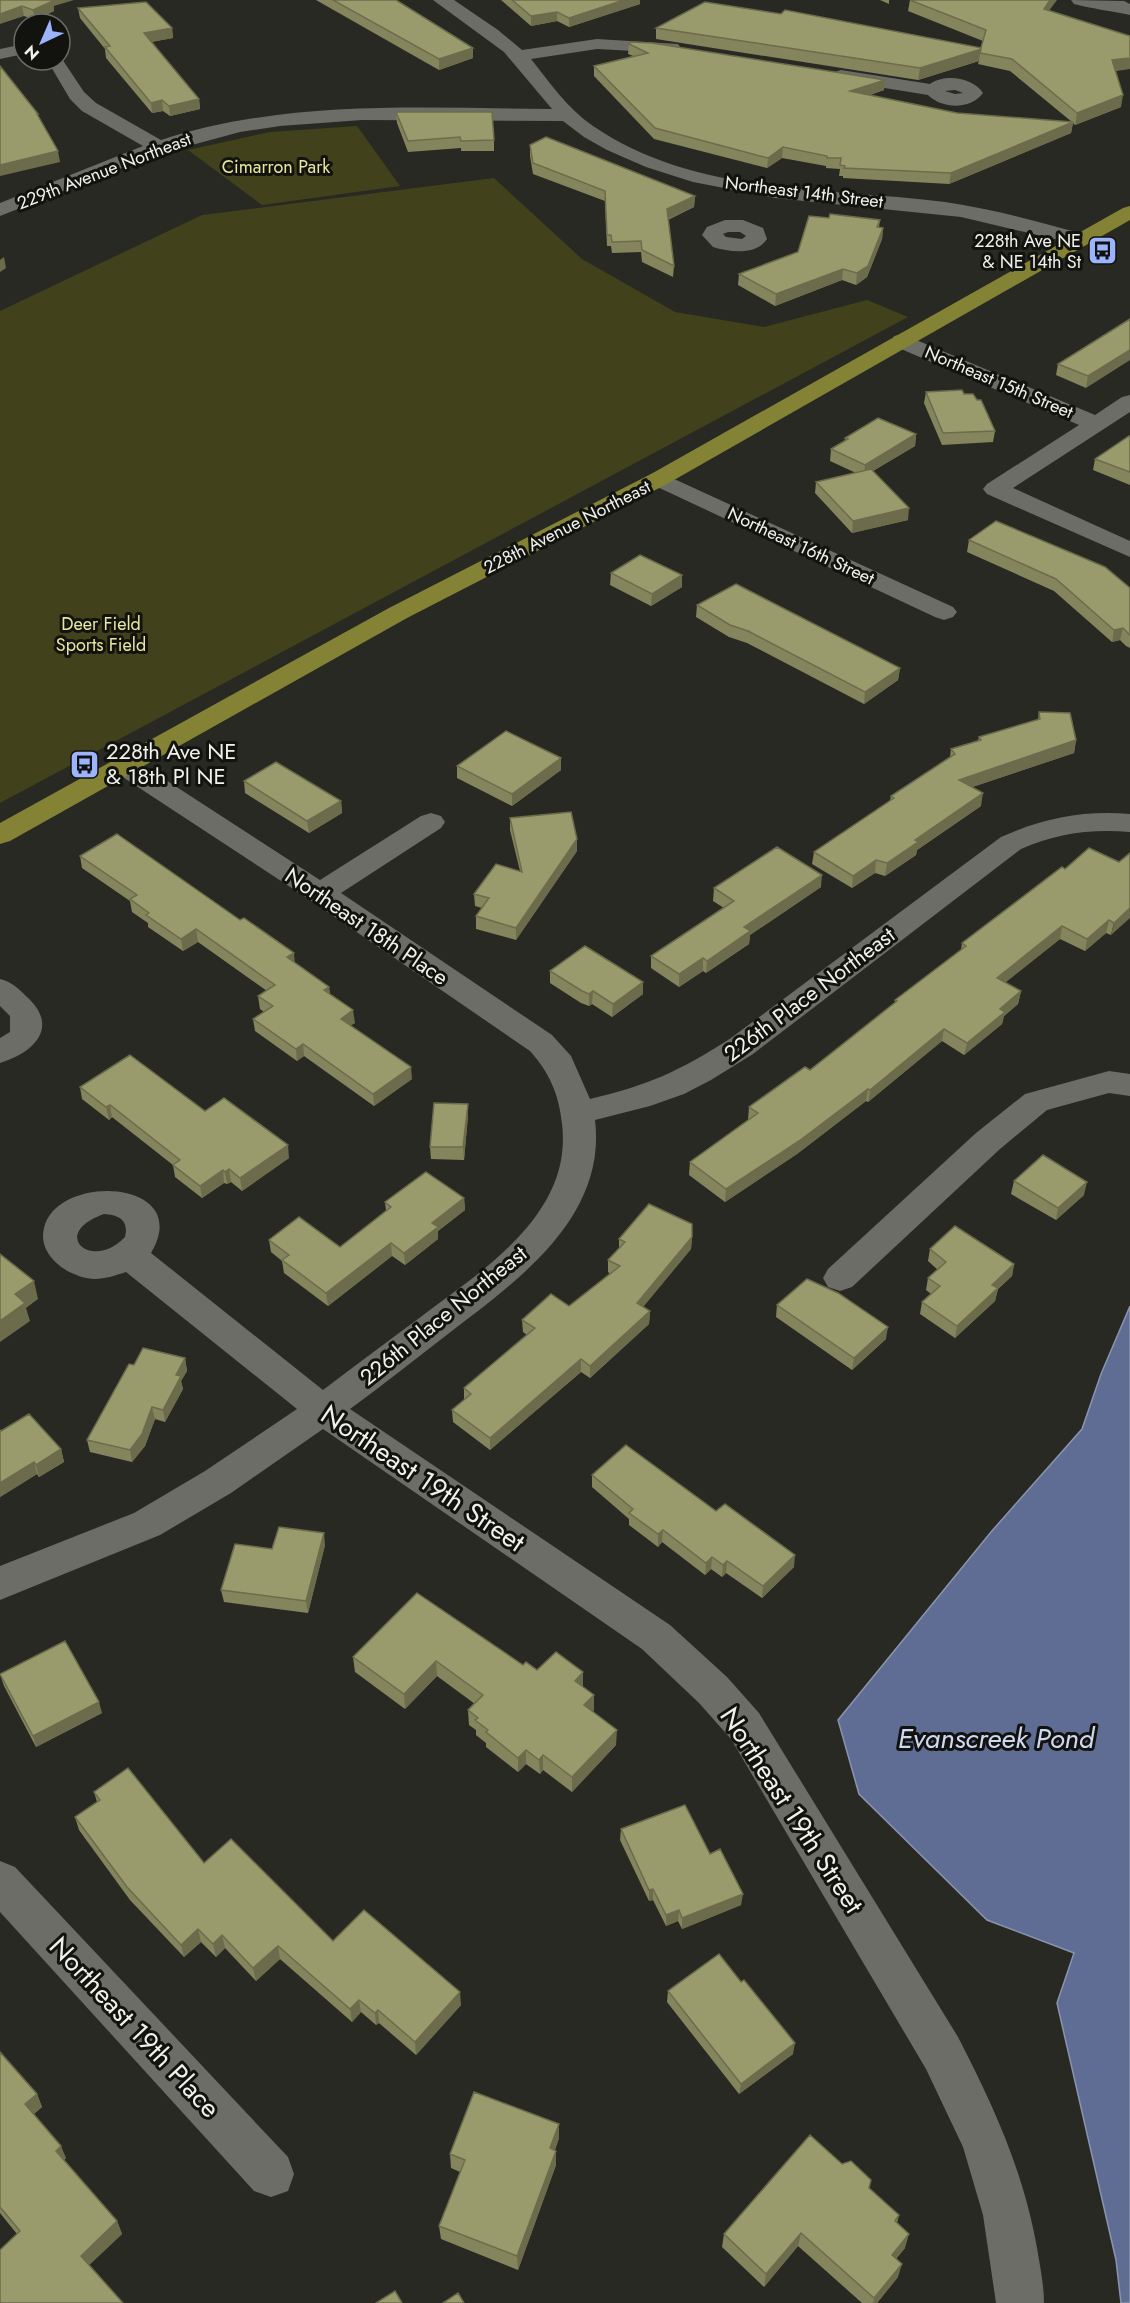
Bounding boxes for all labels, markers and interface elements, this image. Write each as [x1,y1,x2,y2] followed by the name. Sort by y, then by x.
[12,12,72,72] north arrow
[19,40,44,65] text: N
[13,126,196,216] street label: 229th Avenue Northeast
[222,154,330,180] park label: Cimarron Park
[723,169,885,215] street label: Northeast 14th Street
[974,228,1082,275] place label: 228th Ave NE & NE 14th St
[1086,235,1118,267] bus stop icon: 228th Ave NE & NE 14th St
[921,339,1078,425] street label: Northeast 15th Street
[479,473,656,580] street label: 228th Avenue Northeast
[723,501,879,592] street label: Northeast 16th Street
[56,611,146,658] park label: Deer Field Sports Field
[106,735,236,792] place label: 228th Ave NE & 18th Pl NE
[69,748,101,780] bus stop icon: 228th Ave NE & 18th Pl NE
[279,859,455,993] street label: Northeast 18th Place
[717,919,902,1069] street label: 226th Place Northeast
[353,1237,534,1393] street label: 226th Place Northeast
[313,1395,533,1561] street label: Northeast 19th Street
[711,1699,874,1921] street label: Northeast 19th Street
[898,1718,1096,1759] water label: Evanscreek Pond
[41,1928,229,2126] street label: Northeast 19th Place

